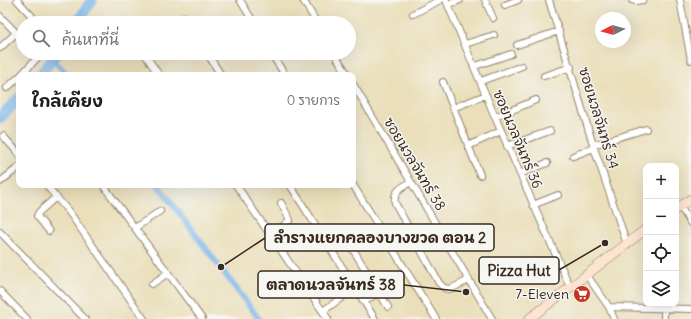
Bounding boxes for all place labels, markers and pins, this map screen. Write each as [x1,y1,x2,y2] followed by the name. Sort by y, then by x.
[265,224,494,251] callout: ลำรางแยกคลองบางขวด ตอน 2
[479,257,559,284] callout: Pizza Hut
[258,271,404,298] callout: ตลาดนวลจันทร์ 38
[572,284,592,304] supermarket icon: 7-Eleven
[515,285,569,303] place label: 7-Eleven

